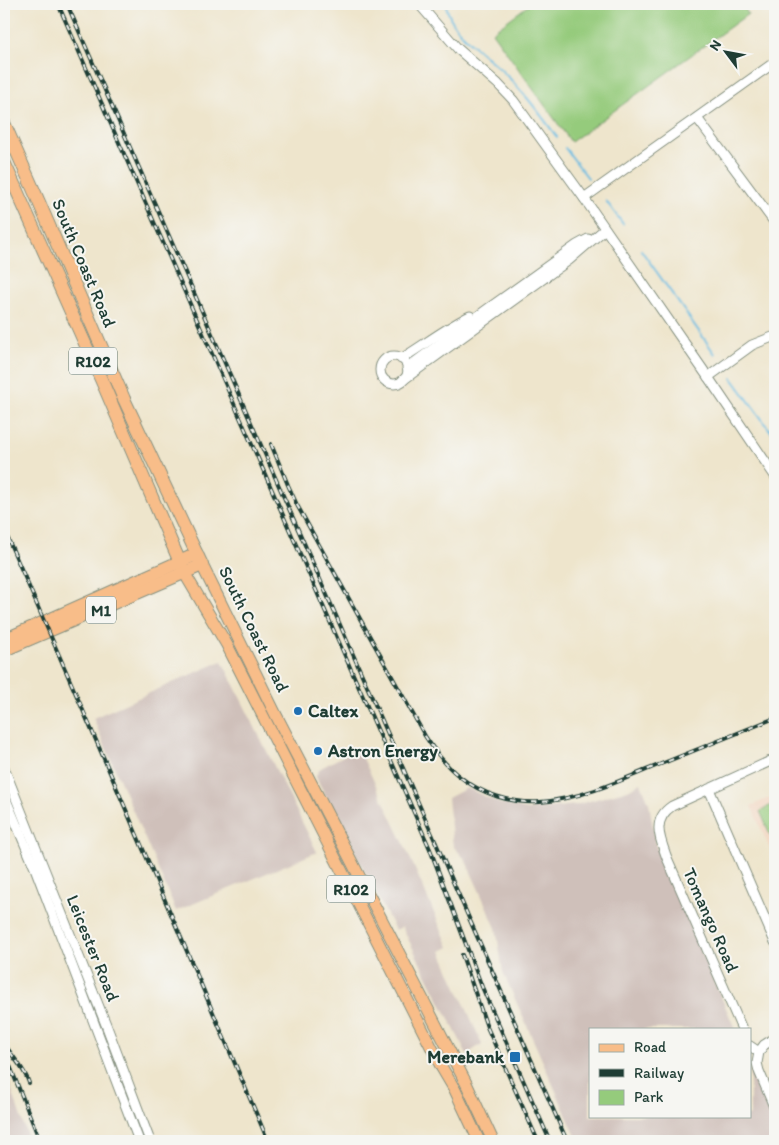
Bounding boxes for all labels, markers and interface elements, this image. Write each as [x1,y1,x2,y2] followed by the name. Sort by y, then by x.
[702,28,752,78] north arrow
[706,37,725,54] text: N
[47,195,121,331] street label: South Coast Road
[69,348,117,374] road number: R102
[214,562,294,696] street label: South Coast Road
[86,596,116,624] road number: M1
[308,700,359,722] place label: Caltex
[292,705,304,717] marker: Caltex
[327,740,438,762] place label: Astron Energy
[312,745,324,757] marker: Astron Energy
[678,864,744,976] street label: Tomango Road
[327,876,375,902] road number: R102
[62,892,124,1005] street label: Leicester Road
[589,1028,752,1118] legend
[634,1038,667,1056] text: Road
[427,1046,505,1068] place label: Merebank
[508,1050,522,1064] marker: Merebank
[634,1064,684,1082] text: Railway
[634,1088,664,1106] text: Park

